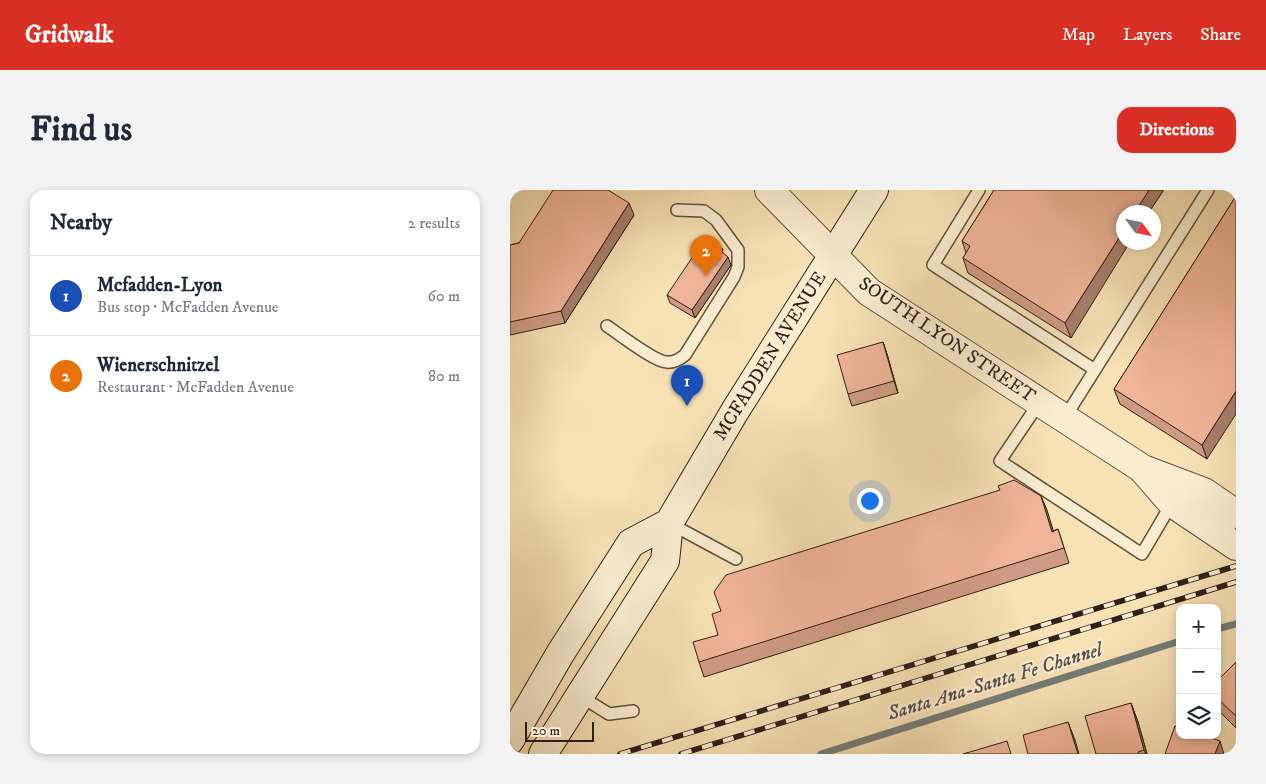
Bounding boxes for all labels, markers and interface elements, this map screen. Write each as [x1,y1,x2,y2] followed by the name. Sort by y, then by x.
[25,20,113,50] text: Gridwalk
[1062,24,1095,46] text: Map
[1123,24,1172,46] text: Layers
[1200,24,1241,46] text: Share
[1117,107,1236,153] button: Directions
[30,108,132,152] text: Find us
[1116,205,1161,250] north arrow
[50,210,112,236] text: Nearby
[408,213,460,233] text: 2 results
[690,235,722,276] pin: 2
[709,267,831,445] street label: MCFADDEN AVENUE
[854,272,1040,408] street label: SOUTH LYON STREET
[97,274,222,297] text: Mcfadden-Lyon
[63,286,69,306] text: 1
[428,286,460,306] text: 60 m
[97,297,278,317] text: Bus stop · McFadden Avenue
[97,354,219,377] text: Wienerschnitzel
[671,365,703,406] pin: 1
[62,366,70,386] text: 2
[428,366,460,386] text: 80 m
[97,377,294,397] text: Restaurant · McFadden Avenue
[857,488,883,514] your location
[1176,604,1221,739] map controls
[1176,604,1221,649] button: +
[884,637,1107,727] water label: Santa Ana-Santa Fe Channel
[1176,649,1221,694] button: −
[1176,694,1221,739] button: layers
[525,719,594,742] scale bar
[532,722,560,740] text: 20 m

